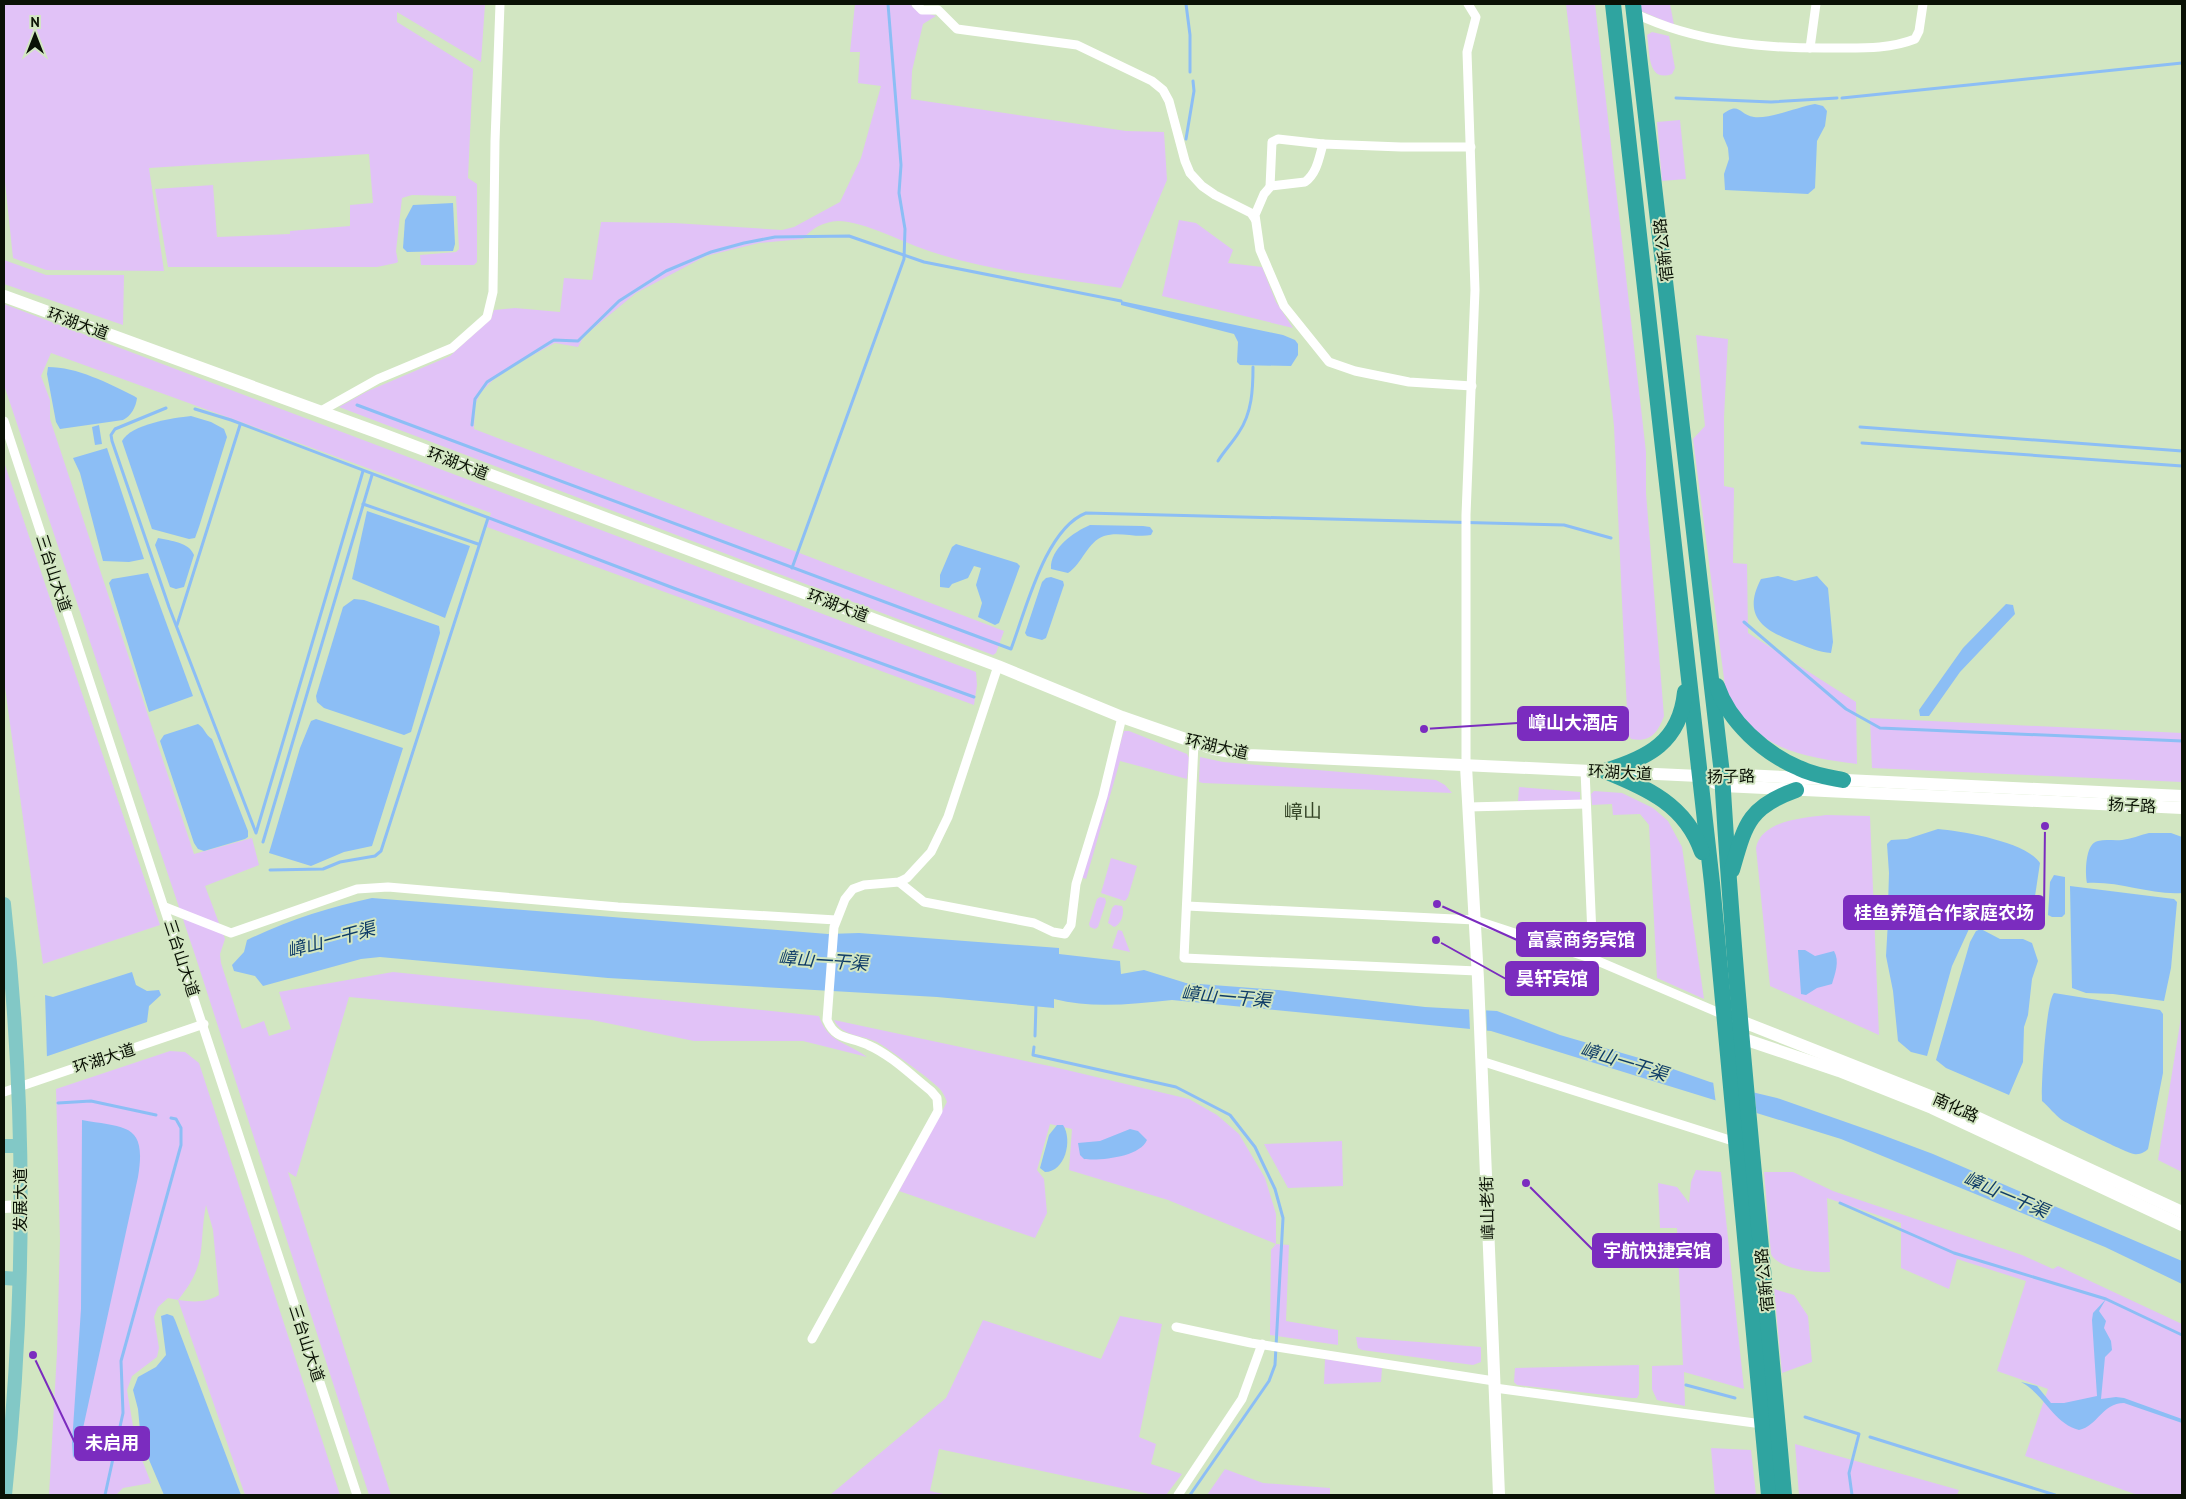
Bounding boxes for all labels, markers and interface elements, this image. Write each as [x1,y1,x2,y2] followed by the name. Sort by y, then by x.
[10,10,60,60] north arrow
[30,13,40,31] text: N
[1649,217,1677,283] street label: 宿新公路
[45,303,111,343] street label: 环湖大道
[425,442,491,484] street label: 环湖大道
[32,532,76,614] street label: 三台山大道
[805,584,871,626] street label: 环湖大道
[1518,707,1628,740] callout: 嶂山大酒店
[1528,711,1618,734] text: 嶂山大酒店
[1184,729,1250,763] street label: 环湖大道
[1588,760,1652,784] street label: 环湖大道
[1707,766,1755,786] street label: 扬子路
[2108,794,2156,816] street label: 扬子路
[1284,799,1322,823] district label: 嶂山
[1844,896,2044,929] callout: 桂鱼养殖合作家庭农场
[1854,901,2034,924] text: 桂鱼养殖合作家庭农场
[284,916,380,962] water label: 嶂山一干渠
[160,917,204,999] street label: 三台山大道
[1517,923,1645,956] callout: 富豪商务宾馆
[1527,928,1635,951] text: 富豪商务宾馆
[777,946,872,975] water label: 嶂山一干渠
[1506,962,1598,995] callout: 昊轩宾馆
[1516,967,1588,990] text: 昊轩宾馆
[1180,981,1275,1012] water label: 嶂山一干渠
[1578,1037,1673,1087] water label: 嶂山一干渠
[70,1039,138,1077] street label: 环湖大道
[1930,1088,1982,1126] street label: 南化路
[1960,1166,2055,1224] water label: 嶂山一干渠
[10,1168,30,1232] street label: 发展大道
[1476,1176,1498,1240] street label: 嶂山老街
[1593,1234,1721,1267] callout: 宇航快捷宾馆
[1603,1239,1711,1262] text: 宇航快捷宾馆
[1751,1247,1777,1313] street label: 宿新公路
[285,1302,329,1384] street label: 三台山大道
[75,1427,149,1460] callout: 未启用
[85,1431,139,1454] text: 未启用

